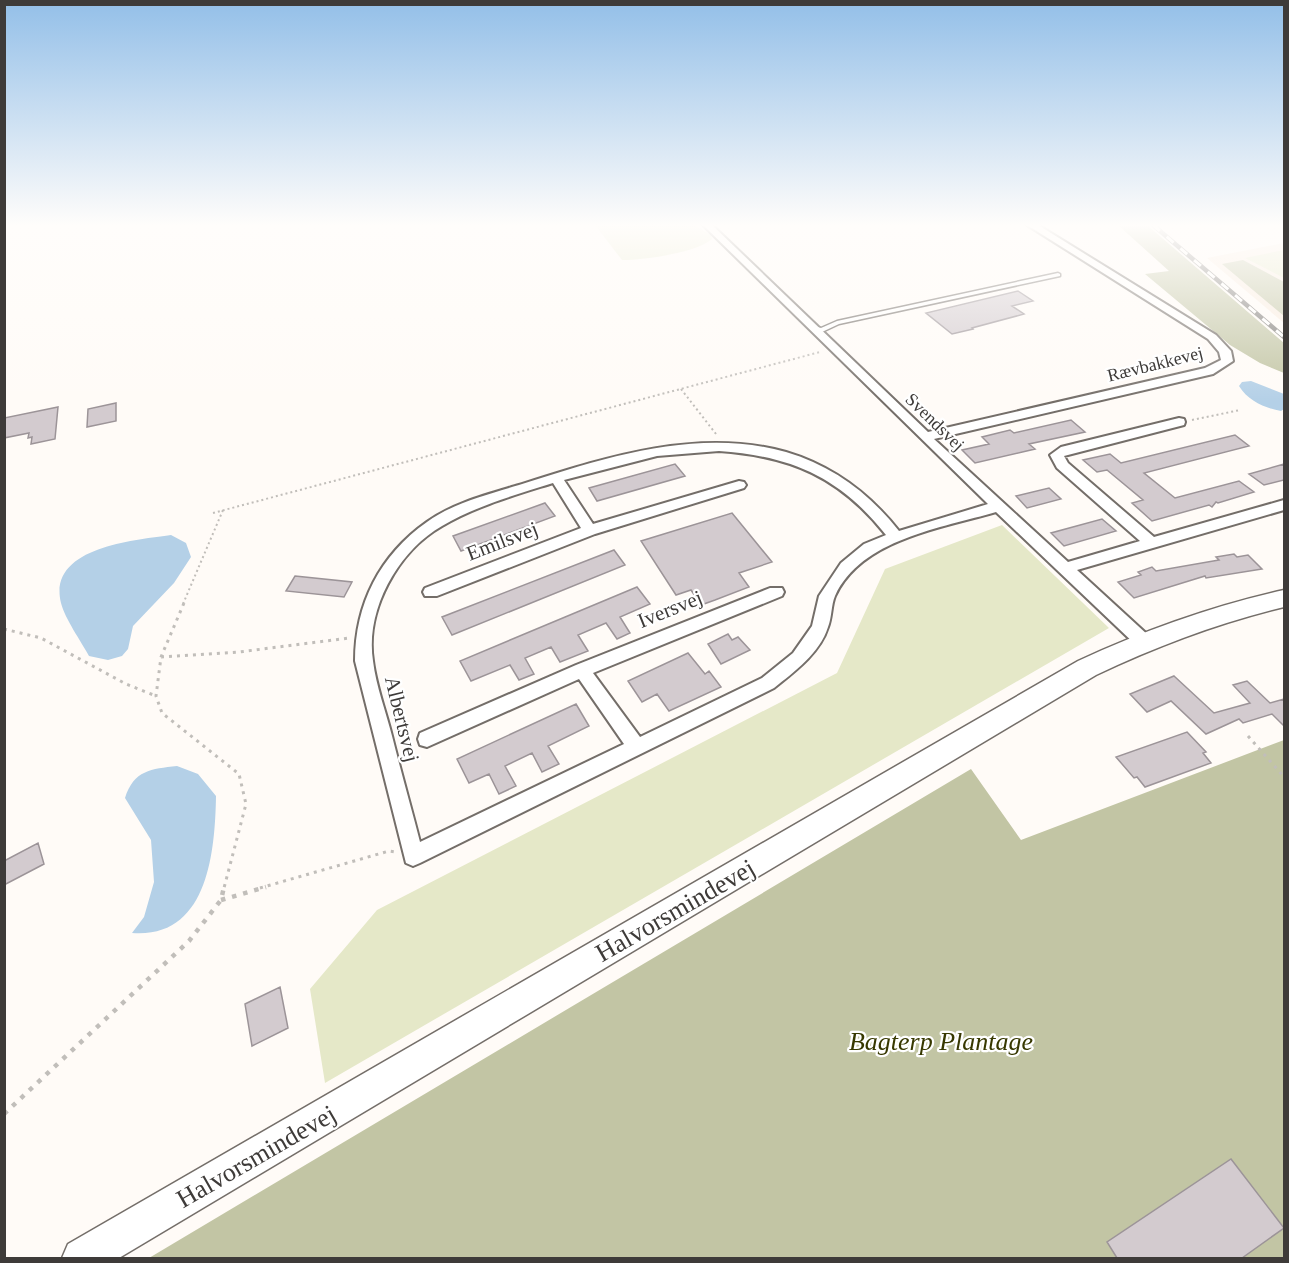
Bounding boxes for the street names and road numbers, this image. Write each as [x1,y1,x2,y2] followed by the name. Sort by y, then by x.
[1105,342,1205,386] street label: Rævbakkevej
[901,389,969,455] street label: Svendsvej
[463,516,541,566] street label: Emilsvej
[634,585,706,633] street label: Iversvej
[380,674,424,764] street label: Albertsvej
[590,853,760,968] street label: Halvorsmindevej
[171,1099,341,1214] street label: Halvorsmindevej

